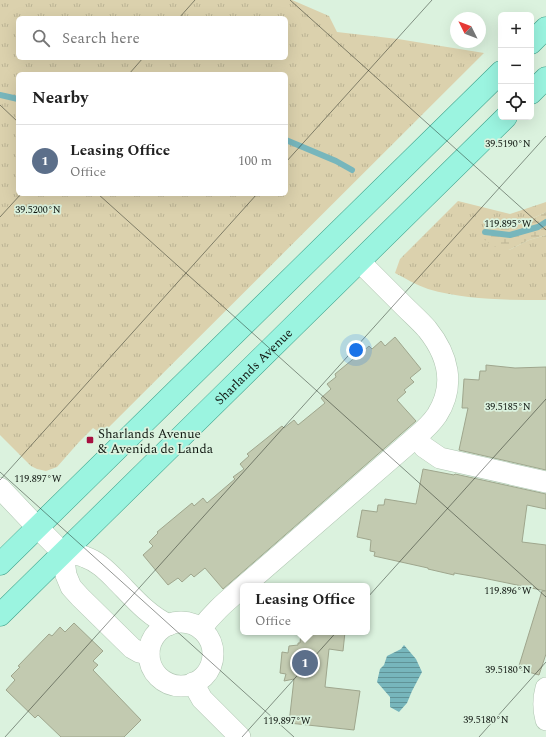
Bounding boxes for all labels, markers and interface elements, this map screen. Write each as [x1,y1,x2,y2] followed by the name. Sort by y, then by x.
[450,12,486,48] north arrow
[498,12,534,120] map controls
[498,12,534,48] button: +
[16,16,288,60] search box
[30,27,52,49] icon: search
[62,27,140,50] text: Search here
[498,48,534,84] button: −
[498,84,534,120] button: locate
[32,85,88,111] text: Nearby
[485,136,531,152] text: 39.5190°N
[70,139,170,162] text: Leasing Office
[41,151,49,171] text: 1
[238,151,272,171] text: 100 m
[70,162,106,182] text: Office
[15,202,61,218] text: 39.5200°N
[484,216,532,232] text: 119.895°W
[210,324,297,410] street label: Sharlands Avenue
[346,340,366,360] your location
[485,399,531,415] text: 39.5185°N
[98,424,214,459] place label: Sharlands Avenue & Avenida de Landa
[85,435,95,445] marker: Sharlands Avenue & Avenida de Landa
[14,471,62,487] text: 119.897°W
[240,583,370,635] popup
[484,583,532,599] text: 119.896°W
[255,588,355,611] text: Leasing Office
[255,611,291,631] text: Office
[292,648,318,678] pin: 1
[485,662,531,678] text: 39.5180°N
[463,712,509,728] text: 39.5180°N
[263,713,311,729] text: 119.897°W

